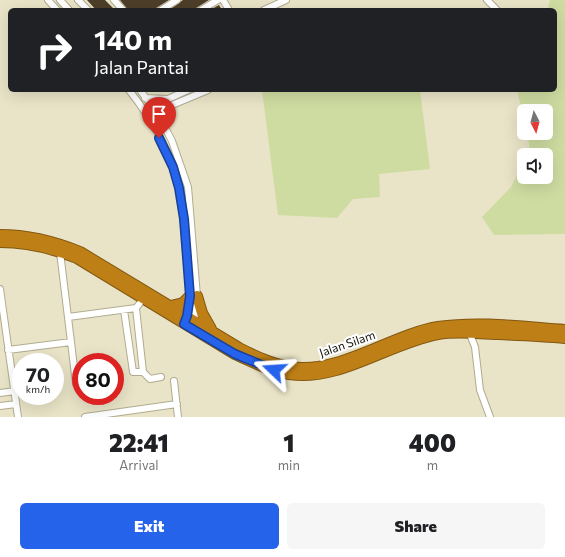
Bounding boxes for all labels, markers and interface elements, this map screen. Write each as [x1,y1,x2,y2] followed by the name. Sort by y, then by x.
[94,22,172,56] text: 140 m
[28,24,80,76] icon: right
[94,56,189,78] text: Jalan Pantai
[142,97,176,138] pin
[148,103,170,125] icon: arrive
[517,104,553,140] north arrow
[517,104,553,184] map controls
[517,148,553,184] button: sound
[317,327,377,360] street label: Jalan Silam
[253,349,295,391] position arrow
[72,353,124,405] speed limit sign: 80
[26,362,50,386] text: 70
[26,383,50,395] text: km/h
[109,428,169,457] text: 22:41
[283,428,294,457] text: 1
[409,428,456,457] text: 400
[119,457,159,473] text: Arrival
[278,457,300,473] text: min
[427,457,438,473] text: m
[20,503,279,549] button: Exit
[287,503,545,549] button: Share

